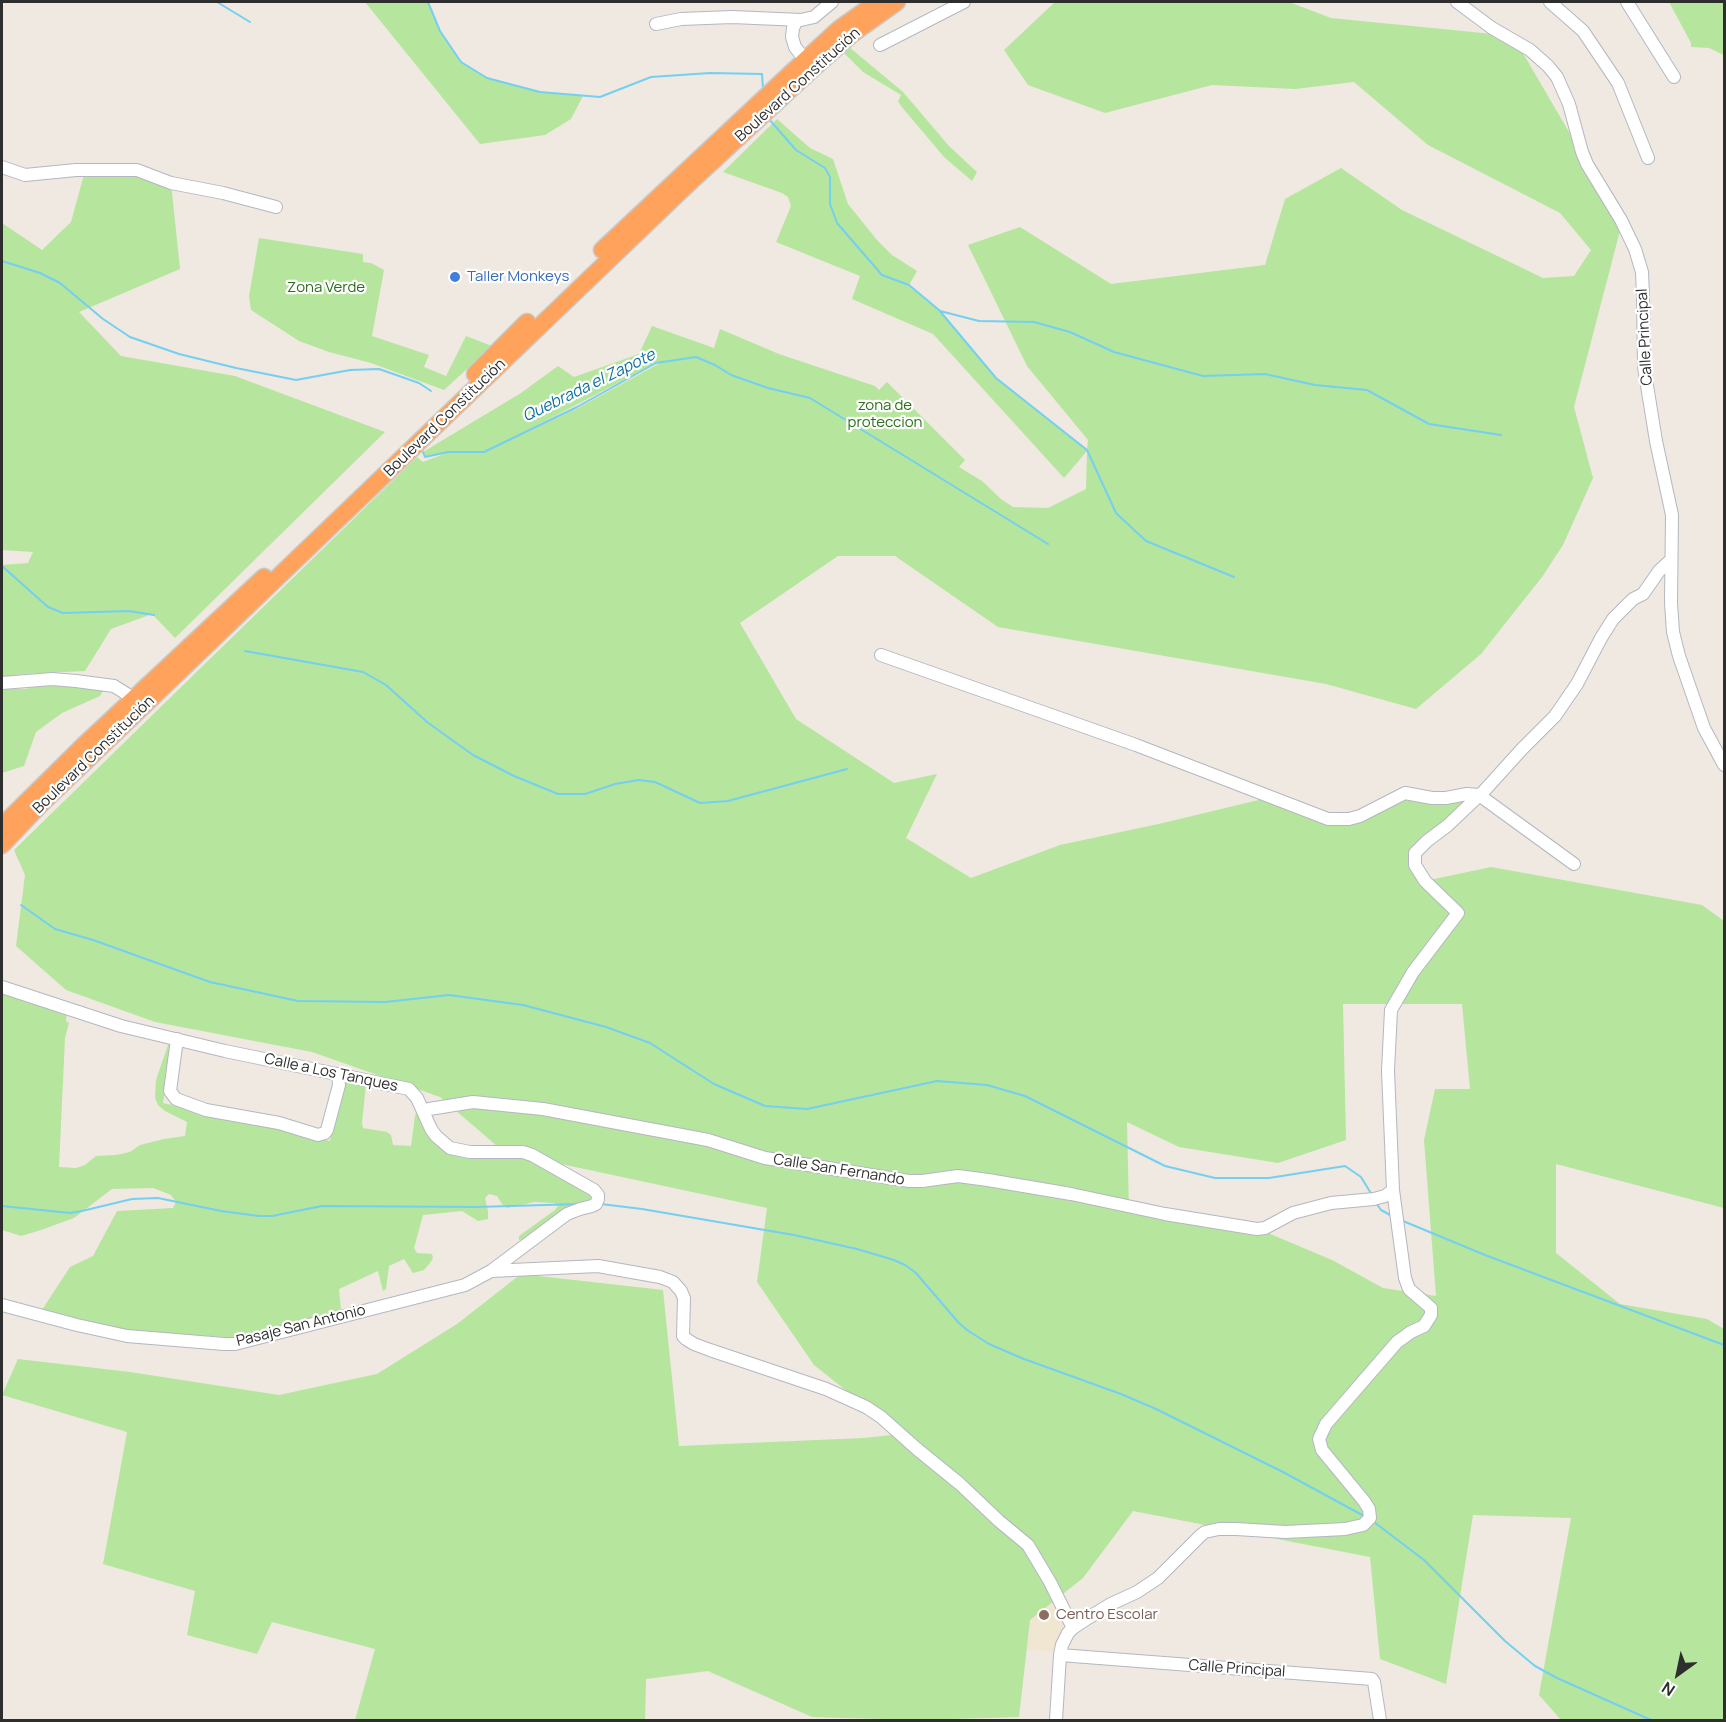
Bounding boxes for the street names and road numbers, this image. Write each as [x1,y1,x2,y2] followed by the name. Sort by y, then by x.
[732,24,864,146] street label: Boulevard Constitución
[1633,288,1657,386] street label: Calle Principal
[381,355,509,481] street label: Boulevard Constitución
[30,692,158,818] street label: Boulevard Constitución
[263,1050,399,1096] street label: Calle a Los Tanques
[772,1151,906,1189] street label: Calle San Fernando
[235,1301,367,1351] street label: Pasaje San Antonio
[1188,1657,1286,1681] street label: Calle Principal

